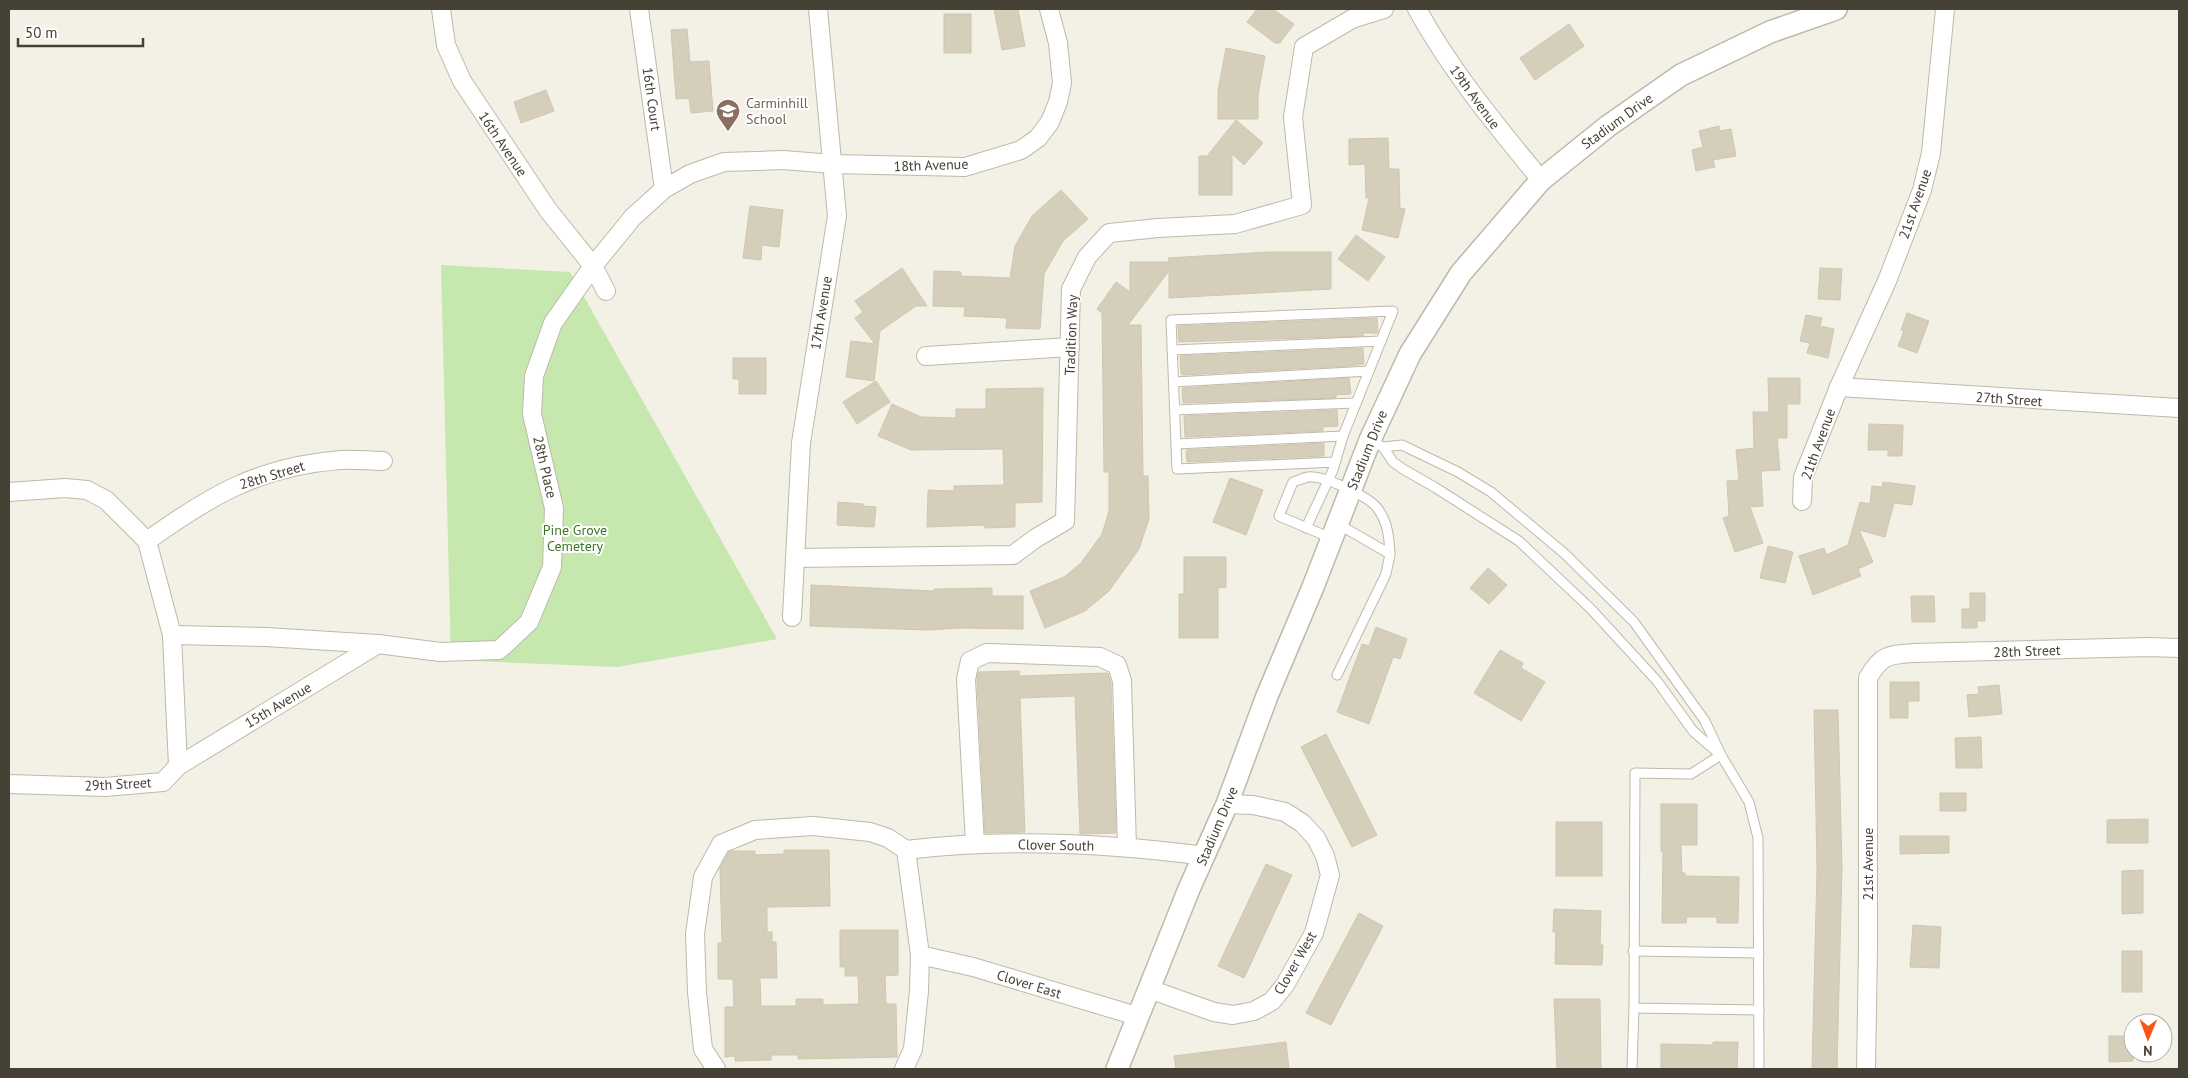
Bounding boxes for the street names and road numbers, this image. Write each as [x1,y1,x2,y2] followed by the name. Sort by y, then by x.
[1446,61,1504,133] street label: 19th Avenue
[639,66,665,132] street label: 16th Court
[1578,89,1656,153] street label: Stadium Drive
[475,108,531,180] street label: 16th Avenue
[893,155,969,175] street label: 18th Avenue
[1895,167,1935,241] street label: 21st Avenue
[806,275,836,351] street label: 17th Avenue
[1061,294,1081,376] street label: Tradition Way
[1975,388,2043,410] street label: 27th Street
[1797,406,1839,482] street label: 21th Avenue
[1343,407,1391,493] street label: Stadium Drive
[529,434,561,500] street label: 28th Place
[237,457,307,493] street label: 28th Street
[1993,641,2061,661] street label: 28th Street
[241,678,315,732] street label: 15th Avenue
[84,773,152,795] street label: 29th Street
[1192,784,1242,868] street label: Stadium Drive
[1859,828,1877,900] street label: 21st Avenue
[1018,835,1094,855] street label: Clover South
[1270,928,1320,998] street label: Clover West
[994,966,1064,1002] street label: Clover East

